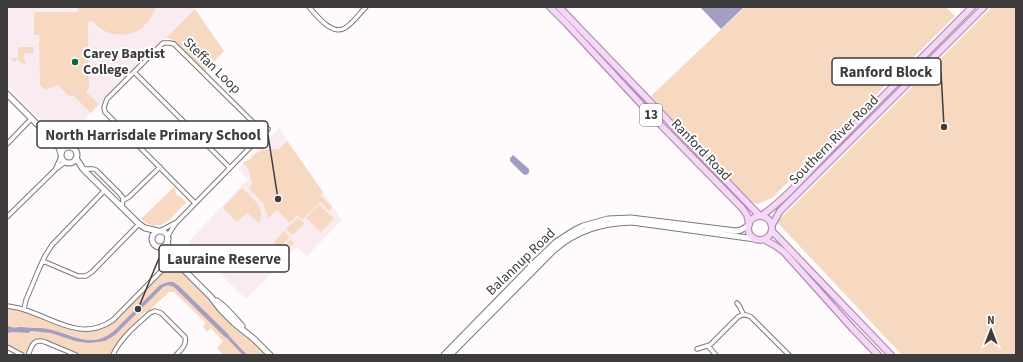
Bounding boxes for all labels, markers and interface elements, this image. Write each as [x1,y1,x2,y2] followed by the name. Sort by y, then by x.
[179,33,246,99] street label: Steffan Loop
[83,44,166,80] place label: Carey Baptist College
[70,57,80,67] marker: Carey Baptist College
[832,58,941,85] callout: Ranford Block
[839,62,933,83] text: Ranford Block
[785,91,883,189] street label: Southern River Road
[640,104,662,126] road number: 13
[666,114,736,186] street label: Ranford Road
[37,121,268,148] callout: North Harrisdale Primary School
[45,125,261,146] text: North Harrisdale Primary School
[482,224,560,300] street label: Balannup Road
[159,245,289,272] callout: Lauraine Reserve
[167,249,281,270] text: Lauraine Reserve
[971,310,1011,350] north arrow
[987,313,995,328] text: N

